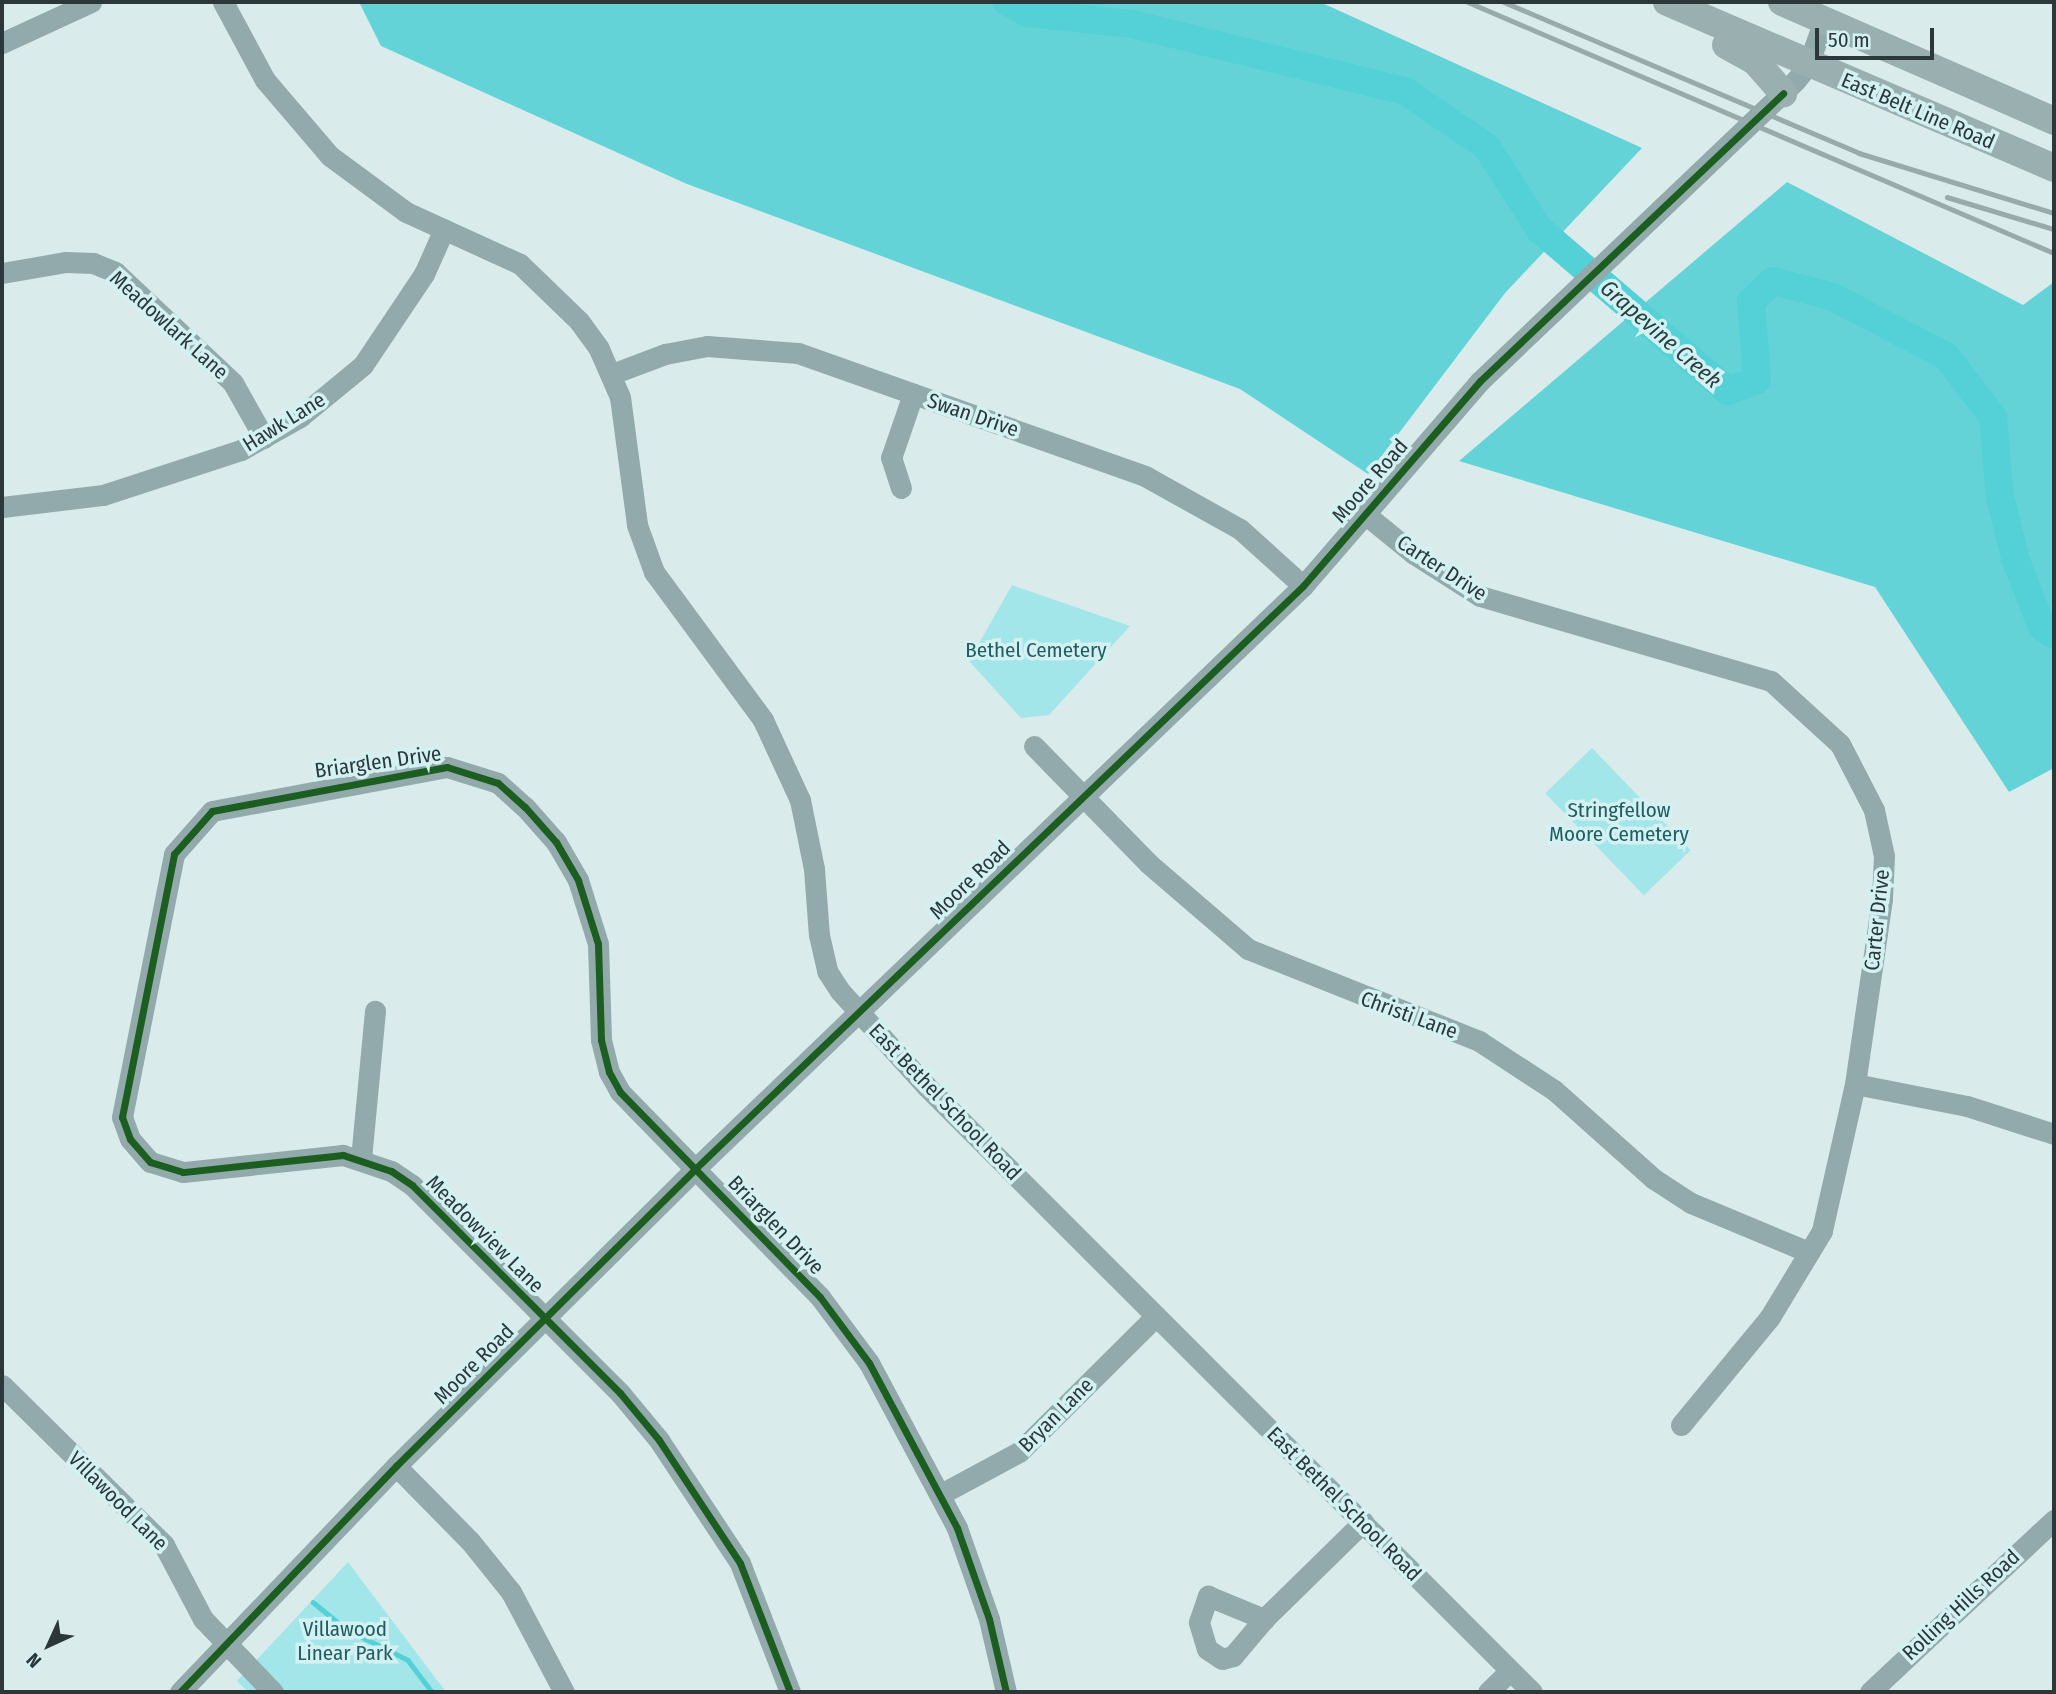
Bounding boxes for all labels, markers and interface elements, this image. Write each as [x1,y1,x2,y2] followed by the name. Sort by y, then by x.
[1818,14,1937,58] scale bar
[1828,27,1870,53] text: 50 m
[1837,67,1999,155] street label: East Belt Line Road
[105,265,233,385] street label: Meadowlark Lane
[1595,274,1727,394] water label: Grapevine Creek
[238,387,330,457] street label: Hawk Lane
[924,388,1022,442] street label: Swan Drive
[1327,434,1413,528] street label: Moore Road
[1392,530,1492,606] street label: Carter Drive
[965,637,1107,663] park label: Bethel Cemetery
[313,741,443,783] street label: Briarglen Drive
[1549,797,1689,847] park label: Stringfellow Moore Cemetery
[924,835,1016,925] street label: Moore Road
[1859,868,1895,972] street label: Carter Drive
[1357,986,1461,1044] street label: Christi Lane
[864,1019,1026,1185] street label: East Bethel School Road
[421,1170,549,1298] street label: Meadowview Lane
[723,1170,829,1280] street label: Briarglen Drive
[429,1319,519,1409] street label: Moore Road
[1013,1372,1099,1458] street label: Bryan Lane
[1262,1422,1426,1586] street label: East Bethel School Road
[63,1446,173,1556] street label: Villawood Lane
[1897,1544,2025,1666] street label: Rolling Hills Road
[14,1610,84,1680] north arrow
[297,1616,393,1666] park label: Villawood Linear Park
[22,1648,46,1672] text: N

